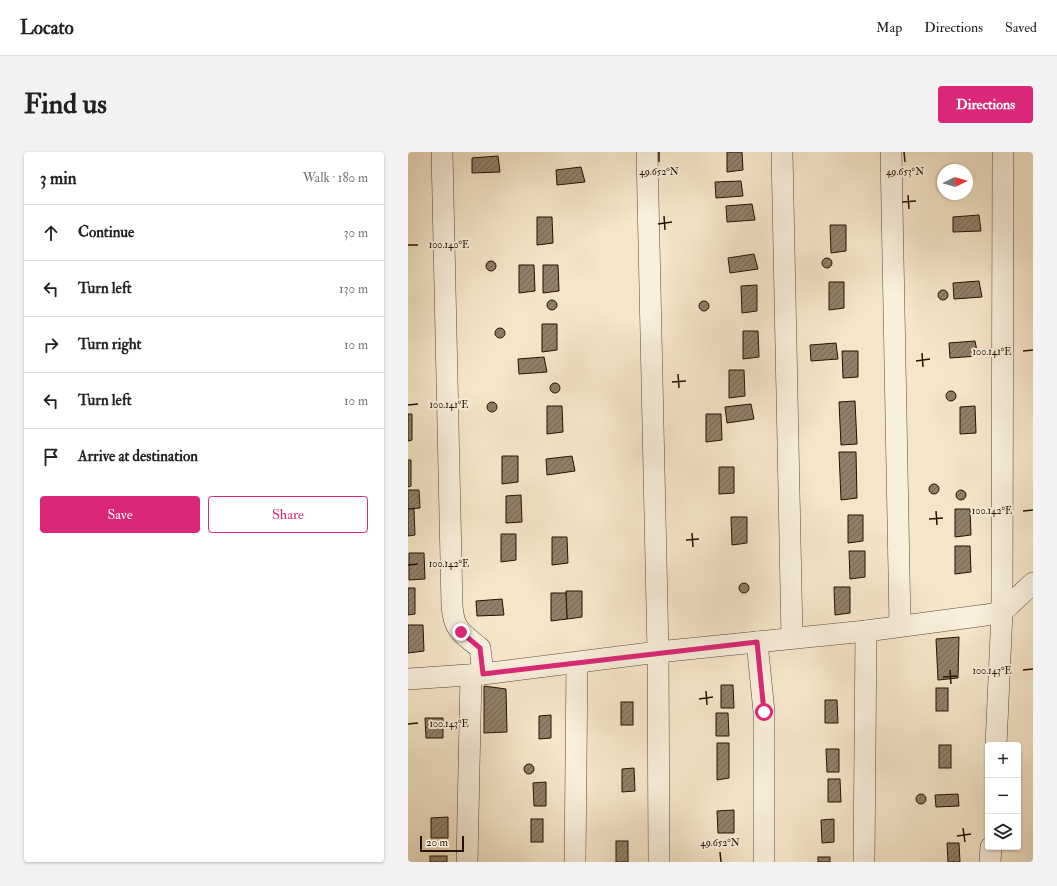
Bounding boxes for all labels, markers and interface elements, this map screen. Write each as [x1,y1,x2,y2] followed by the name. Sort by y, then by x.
[20,16,74,40] text: Locato
[876,19,902,36] text: Map
[924,19,983,36] text: Directions
[1005,19,1037,36] text: Saved
[938,86,1033,123] button: Directions
[24,87,107,122] text: Find us
[937,164,973,200] north arrow
[639,166,679,178] text: 49.652°N
[886,166,924,178] text: 49.653°N
[40,168,77,189] text: 3 min
[303,170,368,186] text: Walk · 180 m
[40,222,62,244] icon: ahead
[78,223,134,242] text: Continue
[344,225,368,241] text: 30 m
[429,239,469,251] text: 100.140°E
[40,278,62,300] icon: left
[78,279,132,298] text: Turn left
[339,281,368,297] text: 130 m
[40,334,62,356] icon: right
[78,335,141,354] text: Turn right
[344,337,368,353] text: 10 m
[973,346,1011,358] text: 100.141°E
[40,390,62,412] icon: left
[78,391,132,410] text: Turn left
[344,393,368,409] text: 10 m
[430,399,468,411] text: 100.141°E
[40,446,62,468] icon: arrive
[78,447,198,466] text: Arrive at destination
[40,496,200,533] button: Save
[208,496,368,533] button: Share
[972,505,1012,517] text: 100.142°E
[429,558,469,570] text: 100.142°E
[452,623,470,641] route end
[972,665,1012,677] text: 100.143°E
[755,703,773,721] route start
[429,718,469,730] text: 100.143°E
[985,742,1021,850] map controls
[985,742,1021,778] button: +
[985,778,1021,814] button: −
[985,814,1021,850] button: layers
[420,834,464,853] scale bar
[426,836,448,849] text: 20 m
[700,837,740,849] text: 49.652°N

